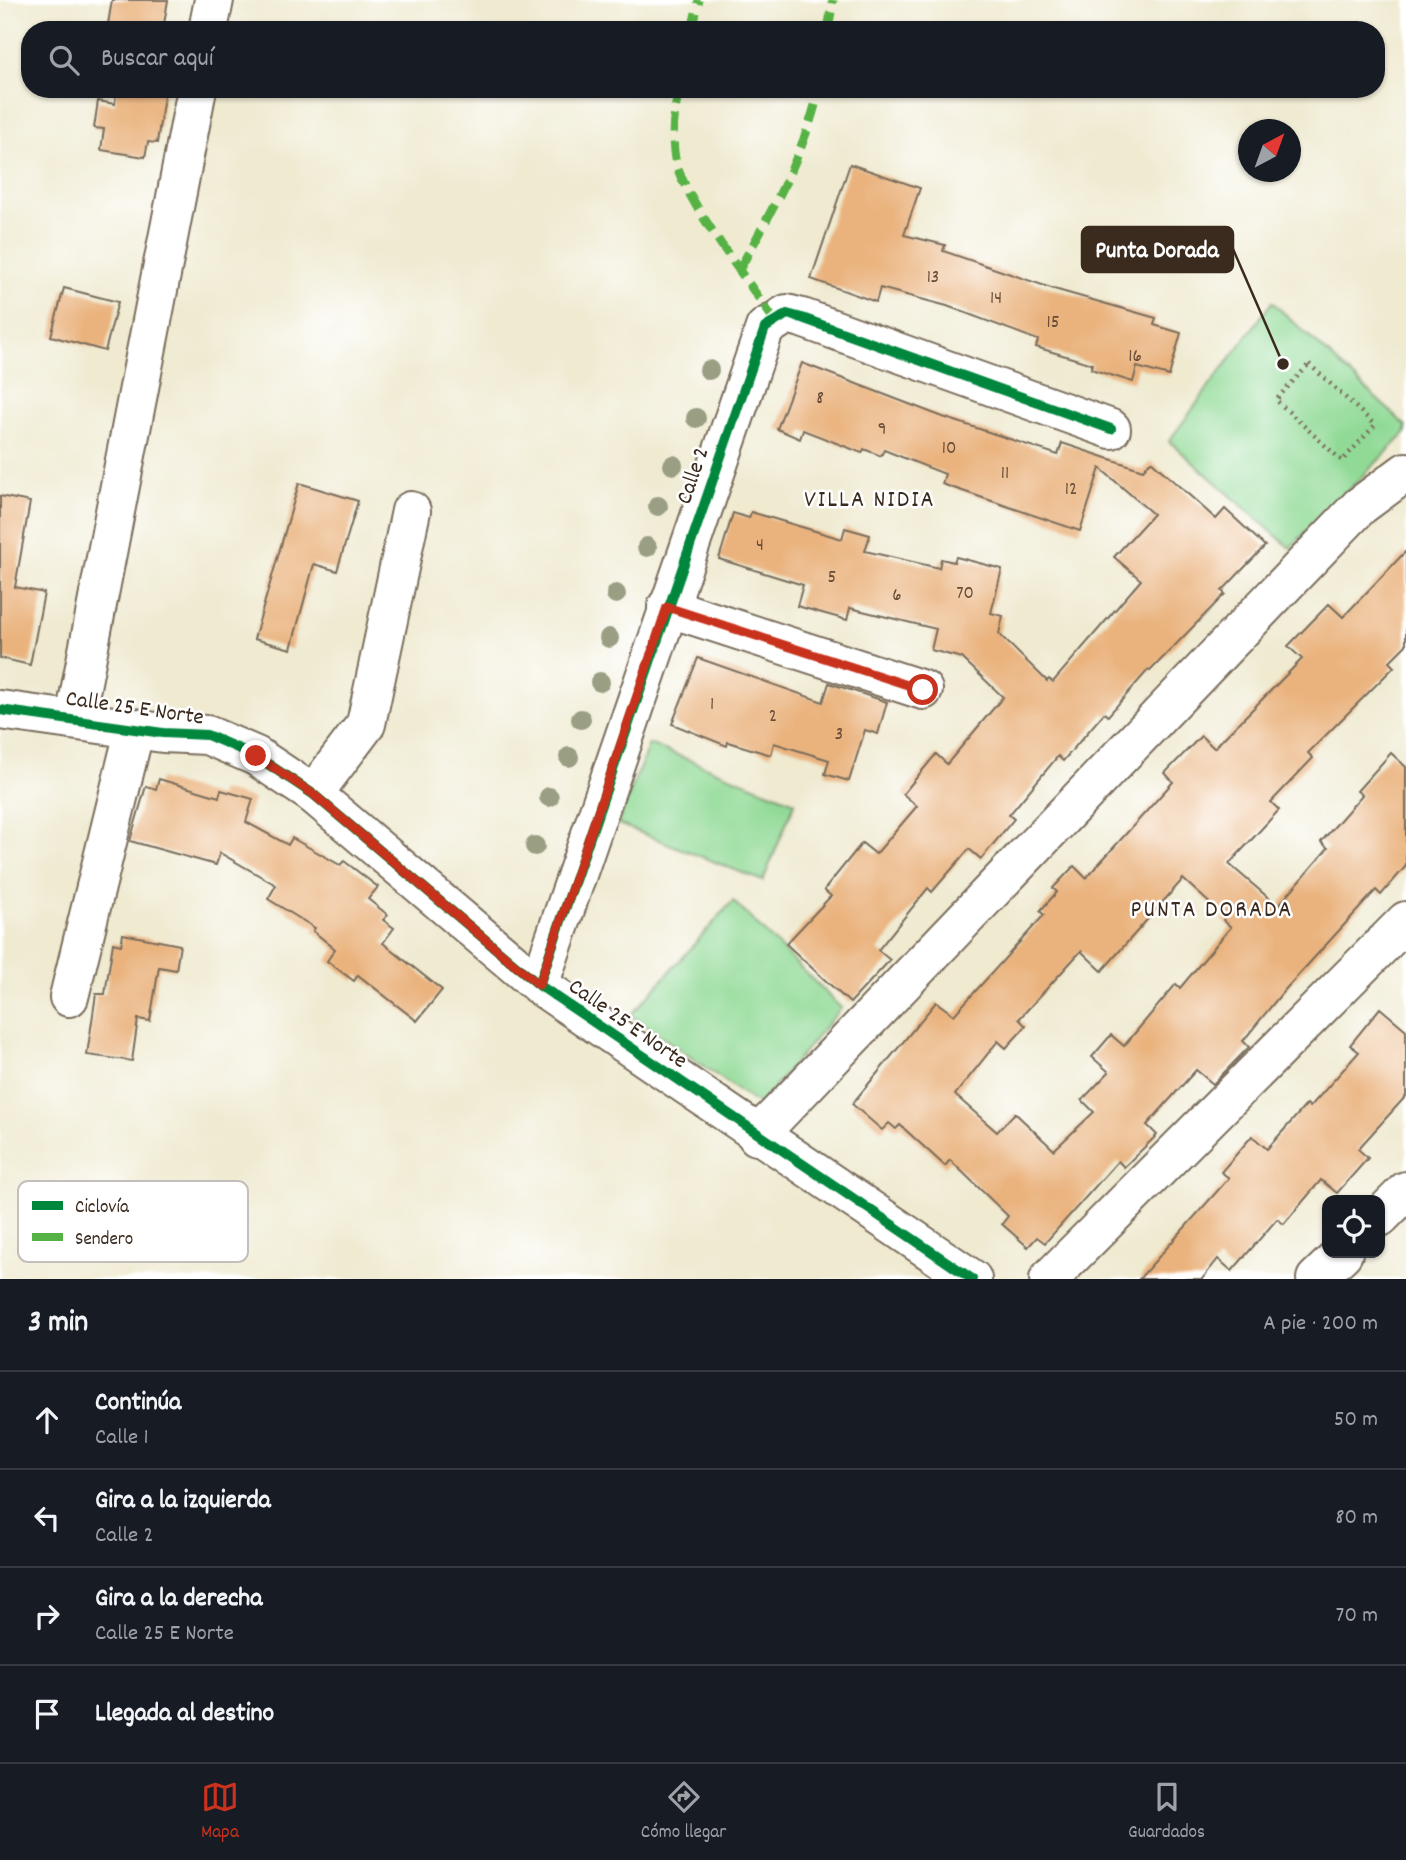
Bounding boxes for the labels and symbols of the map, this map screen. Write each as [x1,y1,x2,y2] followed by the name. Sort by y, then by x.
[1238,119,1301,182] north arrow
[1082,227,1233,272] callout: Punta Dorada
[1095,235,1220,269] text: Punta Dorada
[927,265,939,292] house number: 13
[990,286,1002,313] house number: 14
[1047,310,1059,337] house number: 15
[1128,344,1142,371] house number: 16
[816,386,824,413] house number: 8
[878,417,886,444] house number: 9
[942,436,956,463] house number: 10
[669,443,719,509] street label: Calle 2
[1001,461,1009,488] house number: 11
[1065,477,1077,504] house number: 12
[804,484,936,518] district label: VILLA NIDIA
[756,533,764,560] house number: 4
[828,565,836,592] house number: 5
[956,581,974,608] house number: 70
[892,583,902,610] house number: 6
[907,674,938,705] route start
[63,683,206,735] street label: Calle 25 E Norte
[710,692,714,719] house number: 1
[769,704,777,731] house number: 2
[835,722,843,749] house number: 3
[240,740,271,771] route end
[1131,894,1293,928] district label: PUNTA DORADA
[561,972,693,1078] street label: Calle 25 E Norte
[18,1181,248,1262] legend
[75,1195,130,1222] text: Ciclovía
[75,1227,133,1254] text: Sendero

